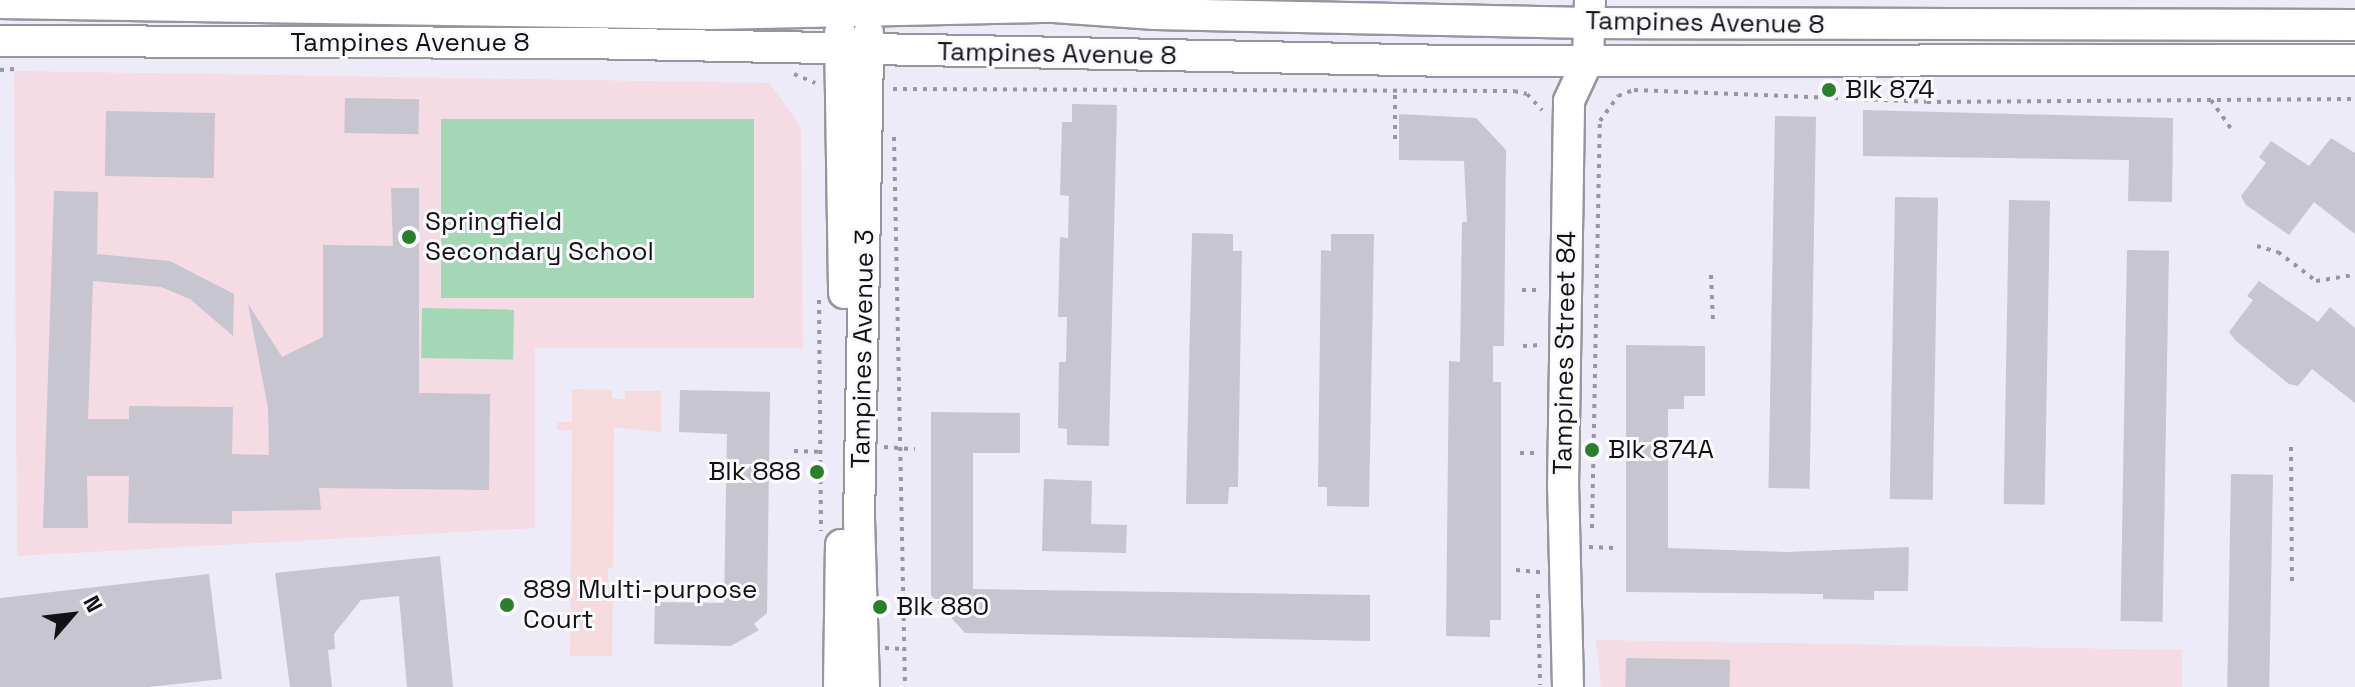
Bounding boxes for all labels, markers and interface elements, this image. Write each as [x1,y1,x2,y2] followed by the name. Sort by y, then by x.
[1585,5,1825,41] street label: Tampines Avenue 8
[290,27,530,59] street label: Tampines Avenue 8
[937,36,1177,72] street label: Tampines Avenue 8
[1845,74,1935,106] place label: Blk 874
[1820,81,1838,99] marker: Blk 874
[425,206,654,268] place label: Springfield Secondary School
[400,228,418,246] marker: Springfield Secondary School
[845,229,881,469] street label: Tampines Avenue 3
[1547,231,1583,475] street label: Tampines Street 84
[1608,434,1714,466] place label: Blk 874A
[1583,441,1601,459] marker: Blk 874A
[708,456,801,488] place label: Blk 888
[808,463,826,481] marker: Blk 888
[523,574,757,636] place label: 889 Multi-purpose Court
[32,575,112,655] north arrow
[77,591,109,617] text: N
[896,591,989,623] place label: Blk 880
[498,596,516,614] marker: 889 Multi-purpose Court
[871,598,889,616] marker: Blk 880

